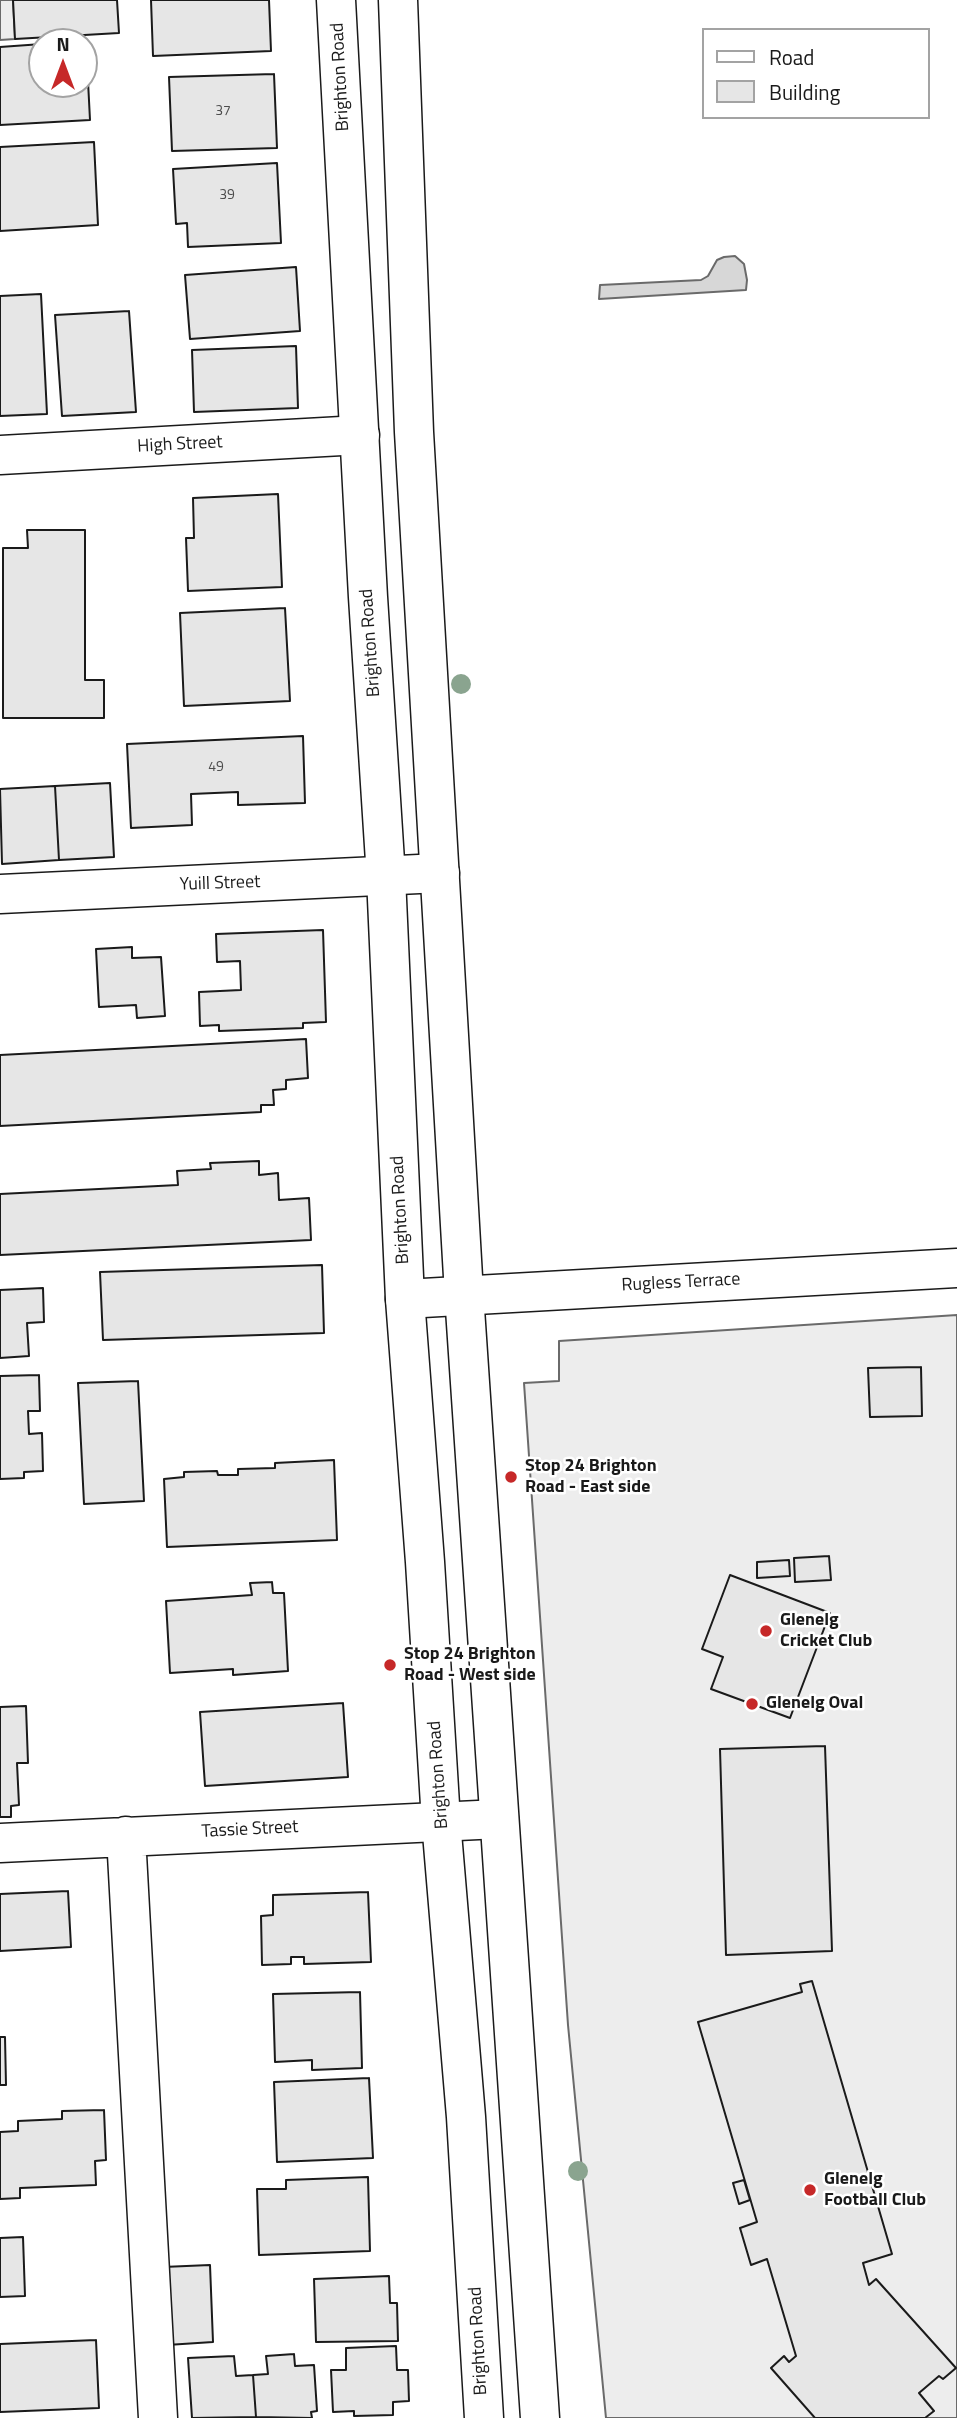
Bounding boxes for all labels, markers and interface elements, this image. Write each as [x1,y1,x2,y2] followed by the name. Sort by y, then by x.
[327,22,355,132] street label: Brighton Road
[28,28,98,98] north arrow
[702,28,929,119] legend
[56,29,70,58] text: N
[769,41,814,73] text: Road
[769,76,840,108] text: Building
[215,104,231,120] house number: 37
[219,188,235,204] house number: 39
[137,432,223,458] street label: High Street
[356,588,386,698] street label: Brighton Road
[208,760,224,776] house number: 49
[179,872,261,896] street label: Yuill Street
[387,1155,415,1265] street label: Brighton Road
[621,1269,741,1297] street label: Rugless Terrace
[525,1456,657,1498] place label: Stop 24 Brighton Road - East side
[503,1469,519,1485] marker: Stop 24 Brighton Road - East side
[780,1610,872,1652] place label: Glenelg Cricket Club
[758,1623,774,1639] marker: Glenelg Cricket Club
[404,1644,536,1686] place label: Stop 24 Brighton Road - West side
[382,1657,398,1673] marker: Stop 24 Brighton Road - West side
[766,1693,863,1715] place label: Glenelg Oval
[744,1696,760,1712] marker: Glenelg Oval
[424,1720,454,1830] street label: Brighton Road
[201,1817,299,1843] street label: Tassie Street
[824,2169,926,2212] place label: Glenelg Football Club
[802,2182,818,2198] marker: Glenelg Football Club
[465,2286,493,2396] street label: Brighton Road

